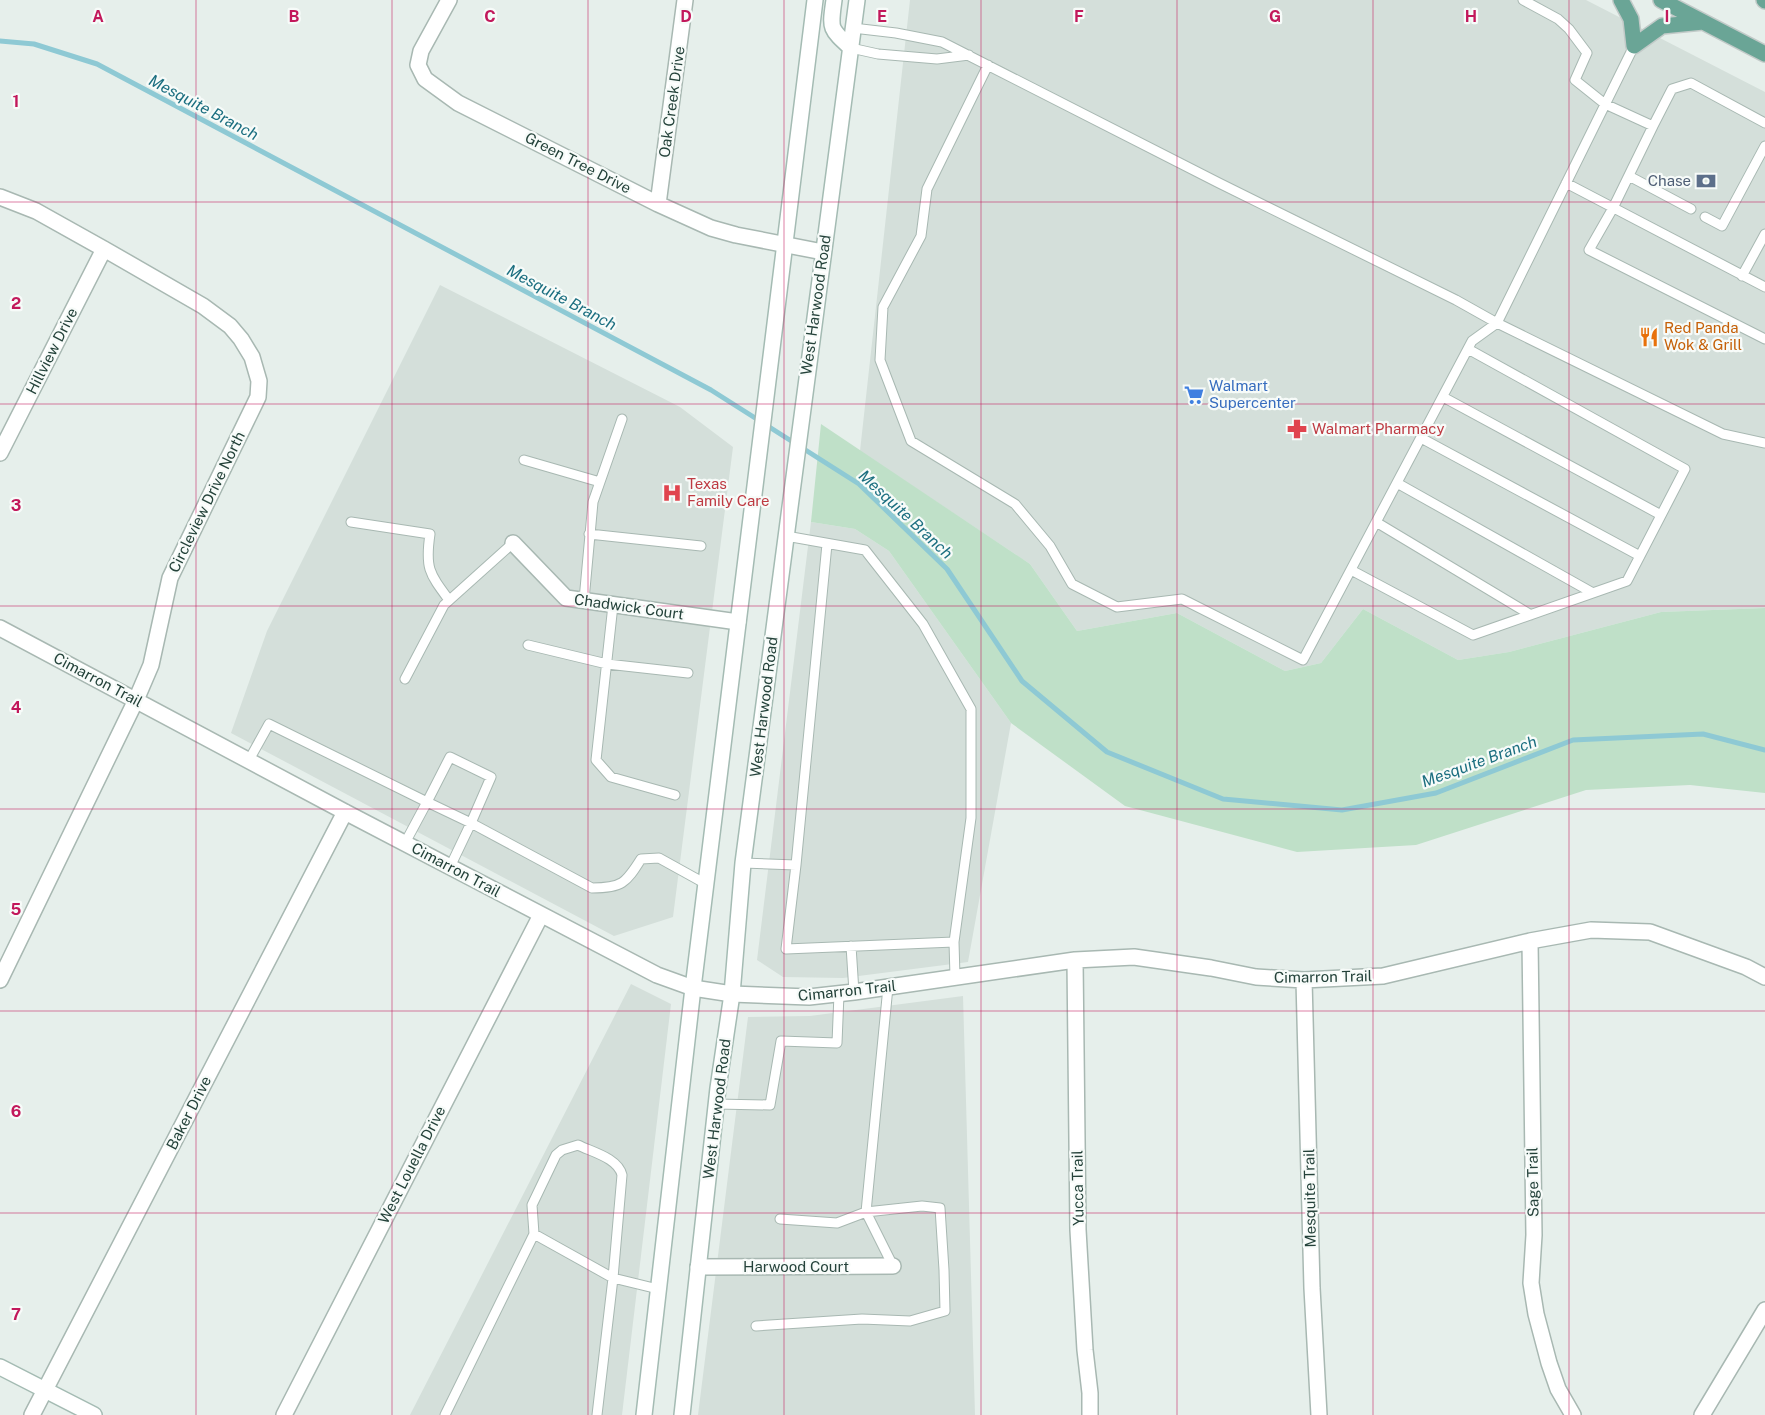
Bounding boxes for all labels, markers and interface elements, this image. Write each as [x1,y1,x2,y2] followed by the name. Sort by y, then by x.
[92,7,104,26] text: A
[289,7,300,26] text: B
[484,7,496,26] text: C
[680,7,692,26] text: D
[877,7,887,26] text: E
[1074,7,1084,26] text: F
[1269,7,1281,26] text: G
[1465,7,1477,26] text: H
[1665,7,1669,26] text: I
[655,45,688,159] street label: Oak Creek Drive
[146,71,262,144] water label: Mesquite Branch
[13,92,19,111] text: 1
[522,129,634,197] street label: Green Tree Drive
[1695,170,1717,192] bank icon: Chase
[1648,172,1691,189] place label: Chase
[797,234,834,376] street label: West Harwood Road
[504,261,620,334] water label: Mesquite Branch
[11,294,21,313] text: 2
[22,305,81,397] street label: Hillview Drive
[1664,319,1742,353] place label: Red Panda Wok & Grill
[1638,326,1660,348] restaurant icon: Red Panda Wok & Grill
[1209,377,1296,411] place label: Walmart Supercenter
[1183,384,1205,406] supermarket icon: Walmart Supercenter
[1286,418,1308,440] pharmacy icon: Walmart Pharmacy
[1312,420,1444,437] place label: Walmart Pharmacy
[165,429,248,575] street label: Circleview Drive North
[855,466,957,563] water label: Mesquite Branch
[687,475,769,509] place label: Texas Family Care
[661,482,683,504] hospital icon: Texas Family Care
[11,496,21,515] text: 3
[573,590,685,623] street label: Chadwick Court
[746,636,781,778] street label: West Harwood Road
[51,649,146,710] street label: Cimarron Trail
[11,698,22,717] text: 4
[1419,732,1539,791] water label: Mesquite Branch
[409,839,504,900] street label: Cimarron Trail
[11,900,22,919] text: 5
[1274,967,1372,986] street label: Cimarron Trail
[797,977,897,1004] street label: Cimarron Trail
[699,1038,734,1180] street label: West Harwood Road
[163,1073,214,1152] street label: Baker Drive
[11,1102,21,1121] text: 6
[375,1103,449,1226] street label: West Louella Drive
[1523,1147,1542,1217] street label: Sage Trail
[1300,1148,1319,1248] street label: Mesquite Trail
[1068,1150,1087,1226] street label: Yucca Trail
[743,1258,849,1275] street label: Harwood Court
[11,1305,21,1324] text: 7

